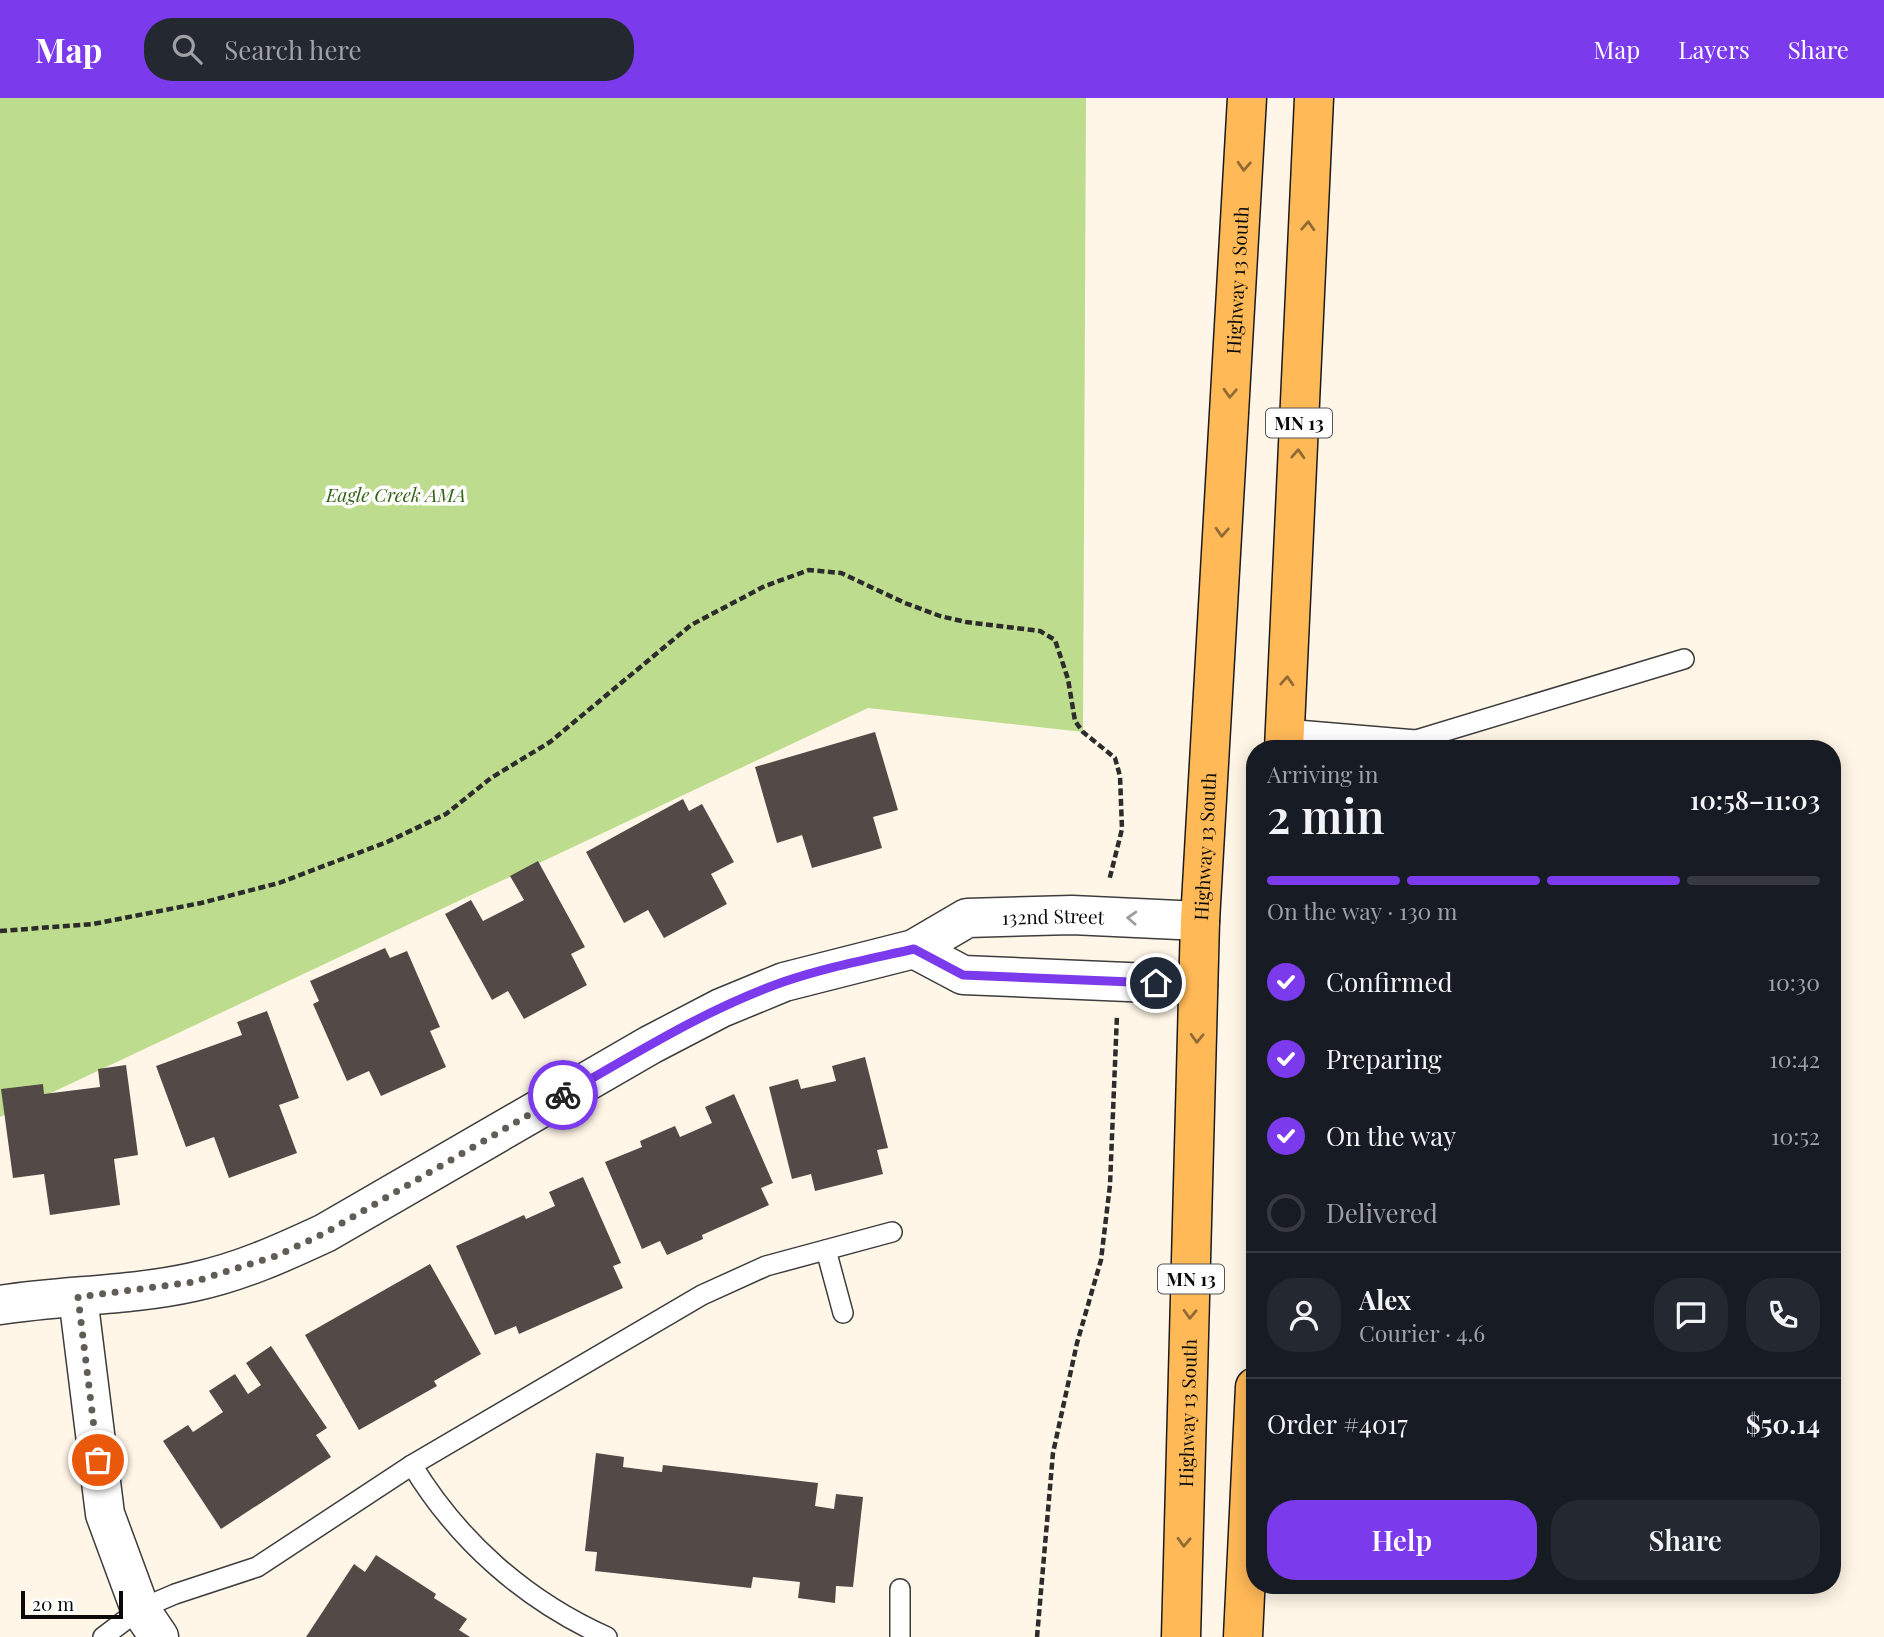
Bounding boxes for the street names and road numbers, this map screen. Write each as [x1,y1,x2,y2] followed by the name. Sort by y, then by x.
[1219,205,1254,355] street label: Highway 13 South
[1266,408,1332,438] road number: MN 13
[1187,772,1221,921] street label: Highway 13 South
[1002,902,1105,930] street label: 132nd Street
[1158,1264,1224,1294] road number: MN 13
[1172,1339,1202,1488] street label: Highway 13 South

